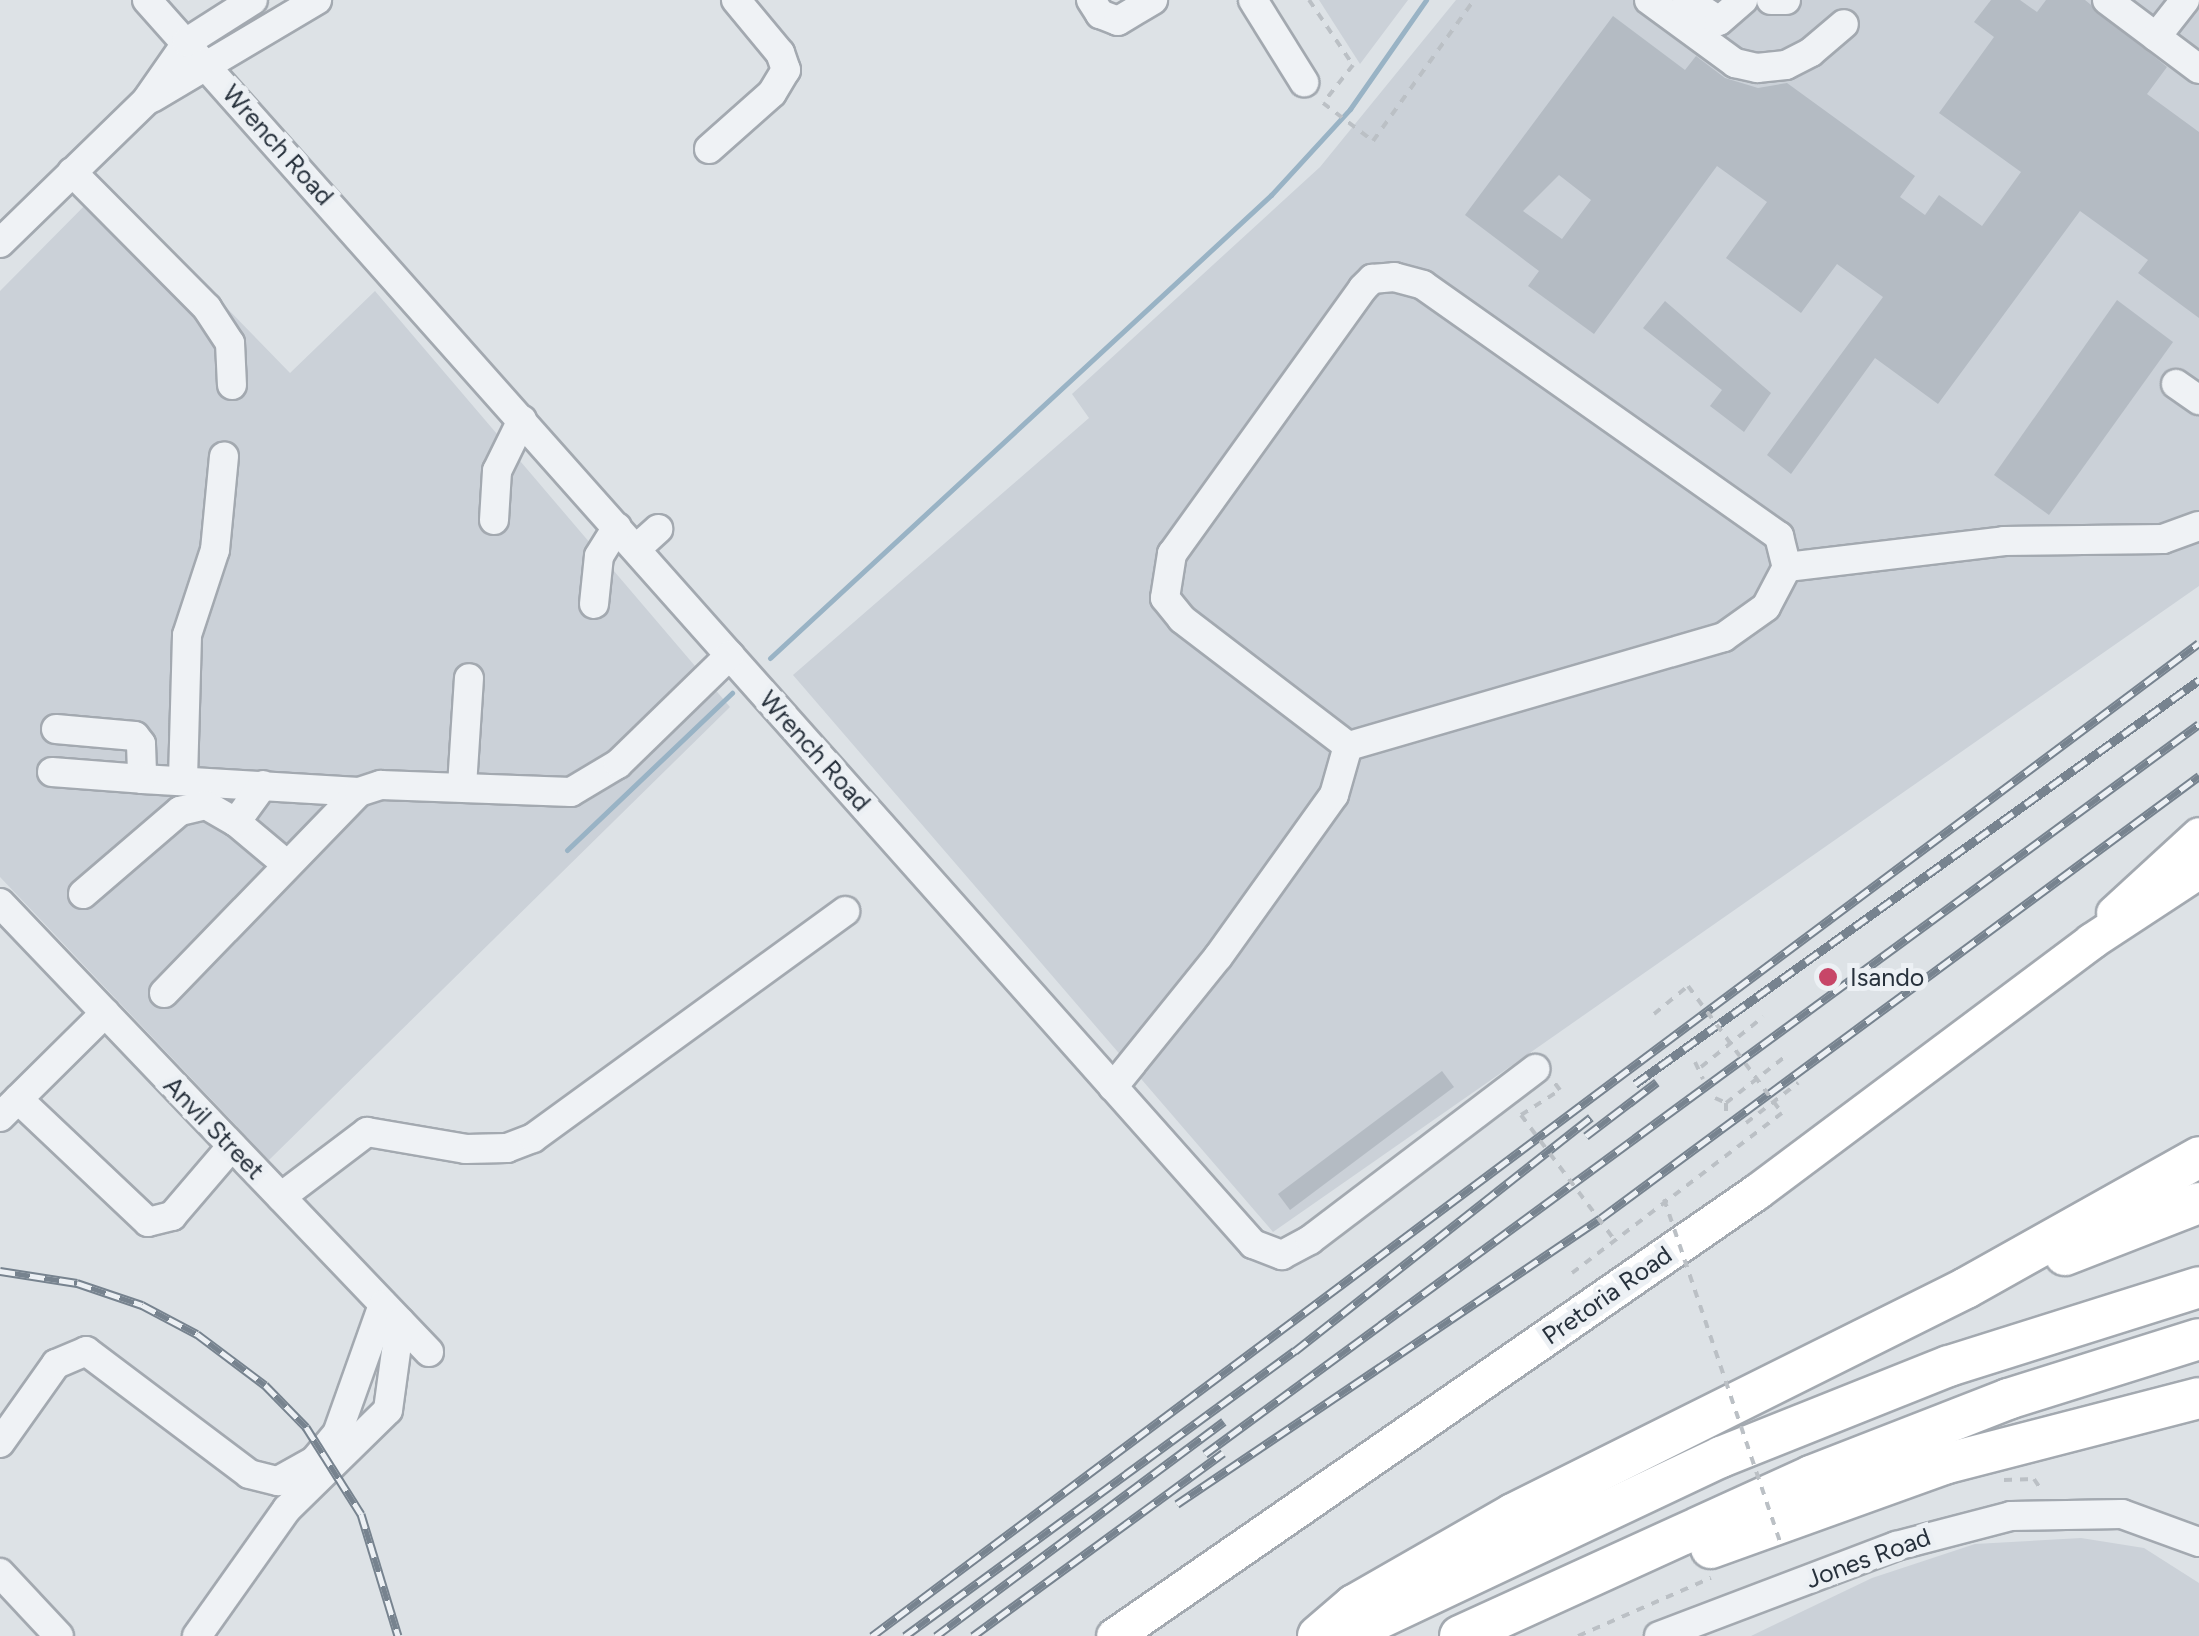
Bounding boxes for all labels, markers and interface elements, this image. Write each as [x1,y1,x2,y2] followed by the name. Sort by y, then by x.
[216,79,340,211] street label: Wrench Road
[753,685,877,817] street label: Wrench Road
[1850,962,1924,992] place label: Isando
[1815,964,1841,990] marker: Isando
[158,1070,270,1186] street label: Anvil Street
[1537,1239,1677,1351] street label: Pretoria Road
[1802,1522,1934,1594] street label: Jones Road

